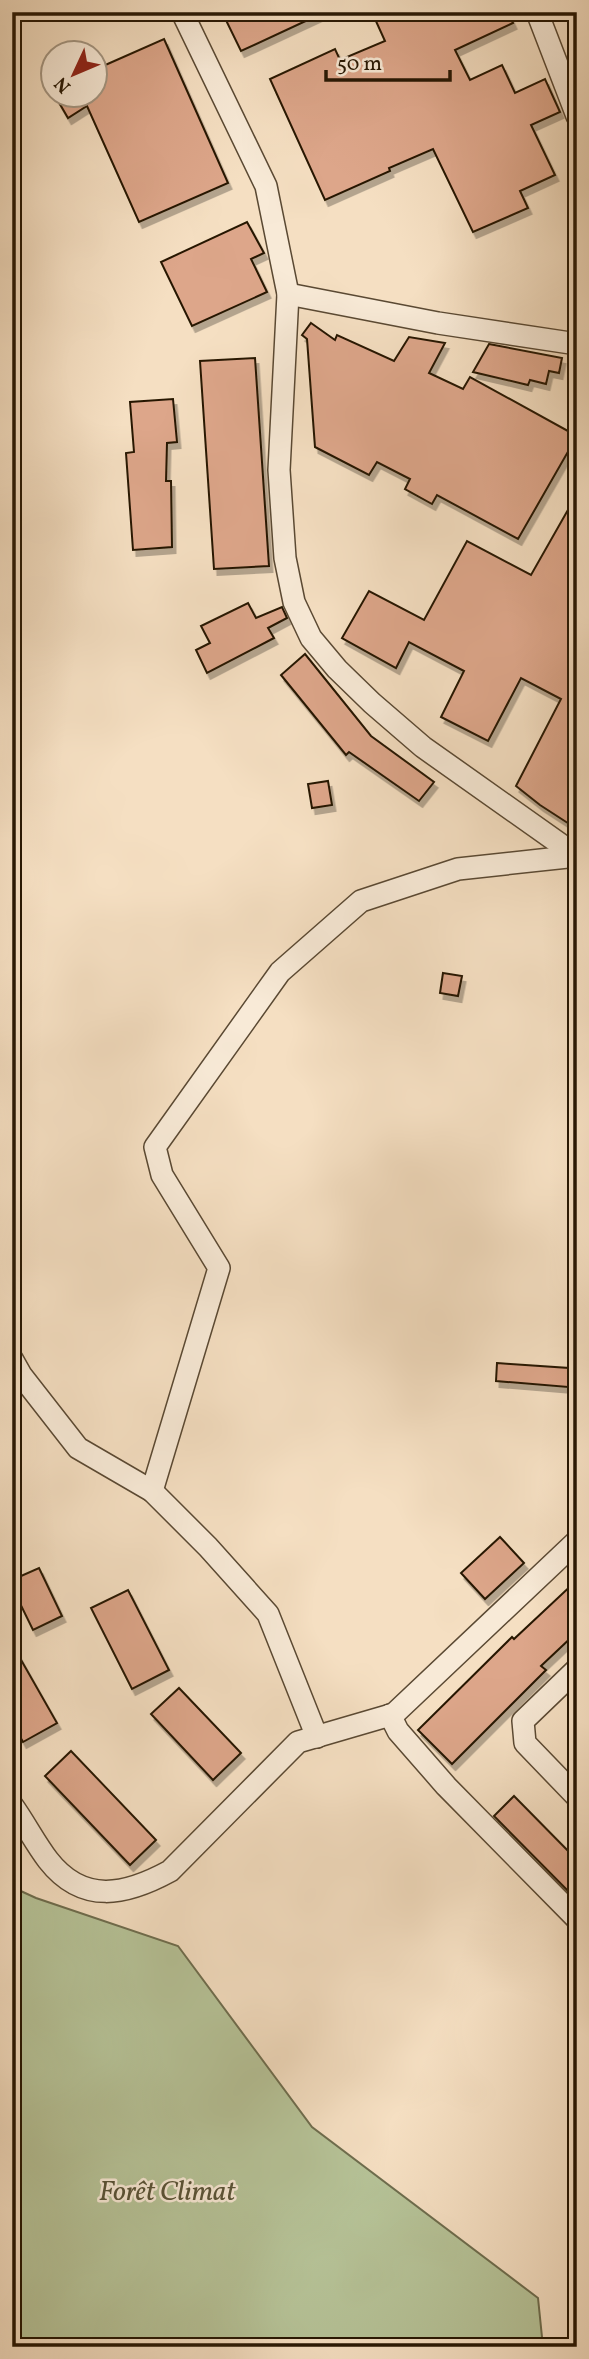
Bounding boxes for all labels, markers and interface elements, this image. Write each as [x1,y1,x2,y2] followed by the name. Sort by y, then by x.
[38,38,108,108] north arrow
[326,38,451,82] scale bar
[337,50,382,79] text: 50 m
[49,70,77,98] text: N
[99,2173,236,2212] park label: Forêt Climat

